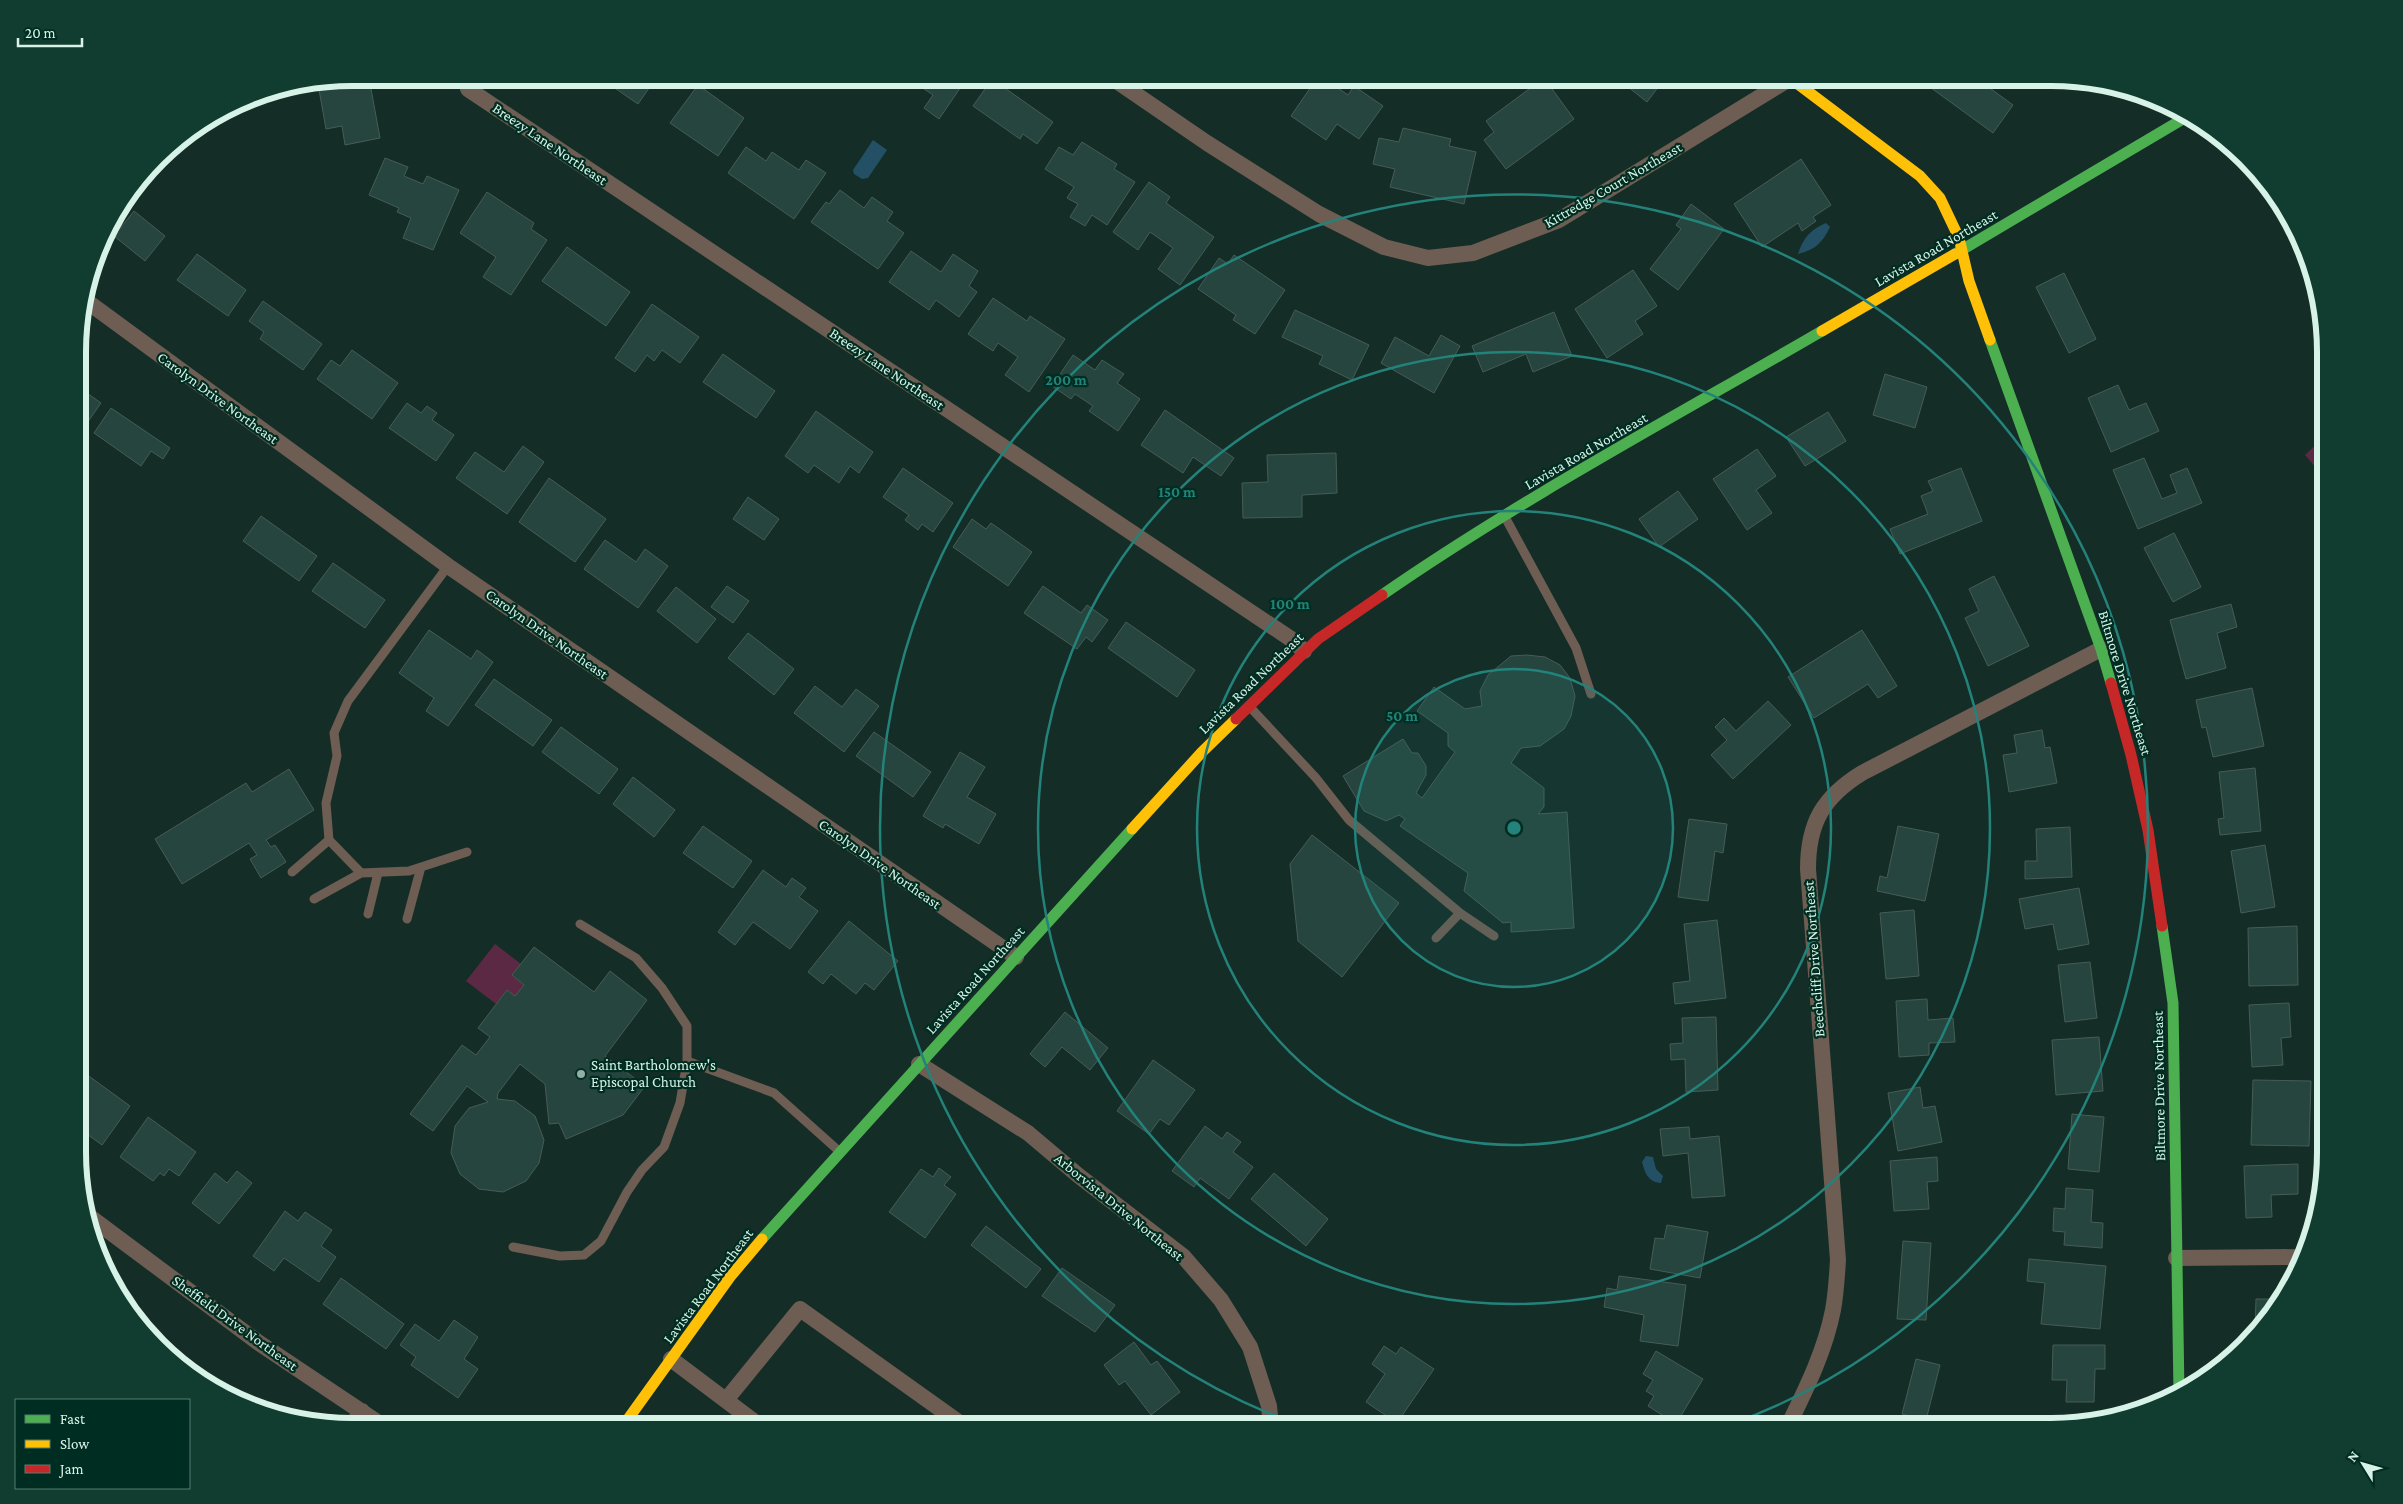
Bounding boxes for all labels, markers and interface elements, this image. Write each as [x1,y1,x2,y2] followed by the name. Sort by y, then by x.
[18,15,81,47] scale bar
[25,25,56,41] text: 20 m
[489,100,611,190] street label: Breezy Lane Northeast
[1542,139,1686,232] street label: Kittredge Court Northeast
[1872,206,2001,290] street label: Lavista Road Northeast
[826,325,948,415] street label: Breezy Lane Northeast
[154,349,282,449] street label: Carolyn Drive Northeast
[1045,372,1087,388] text: 200 m
[1522,409,1651,493] street label: Lavista Road Northeast
[1158,484,1196,500] text: 150 m
[482,586,612,684] street label: Carolyn Drive Northeast
[1270,596,1310,612] text: 100 m
[2095,609,2155,758] street label: Biltmore Drive Northeast
[1195,628,1307,737] street label: Lavista Road Northeast
[1386,708,1418,724] text: 50 m
[815,816,945,914] street label: Carolyn Drive Northeast
[1505,819,1523,837] centre of rings
[1800,879,1827,1038] street label: Beechcliff Drive Northeast
[923,922,1028,1037] street label: Lavista Road Northeast
[2150,1010,2168,1161] street label: Biltmore Drive Northeast
[591,1057,716,1091] place label: Saint Bartholomew's Episcopal Church
[575,1068,587,1080] marker: Saint Bartholomew's Episcopal Church
[1051,1150,1187,1265] street label: Arborvista Drive Northeast
[660,1225,757,1346] street label: Lavista Road Northeast
[169,1272,302,1374] street label: Sheffield Drive Northeast
[15,1399,190,1489] legend
[60,1411,86,1427] text: Fast
[60,1436,90,1452] text: Slow
[2338,1439,2388,1489] north arrow
[2343,1447,2362,1465] text: N
[58,1461,83,1478] text: Jam

